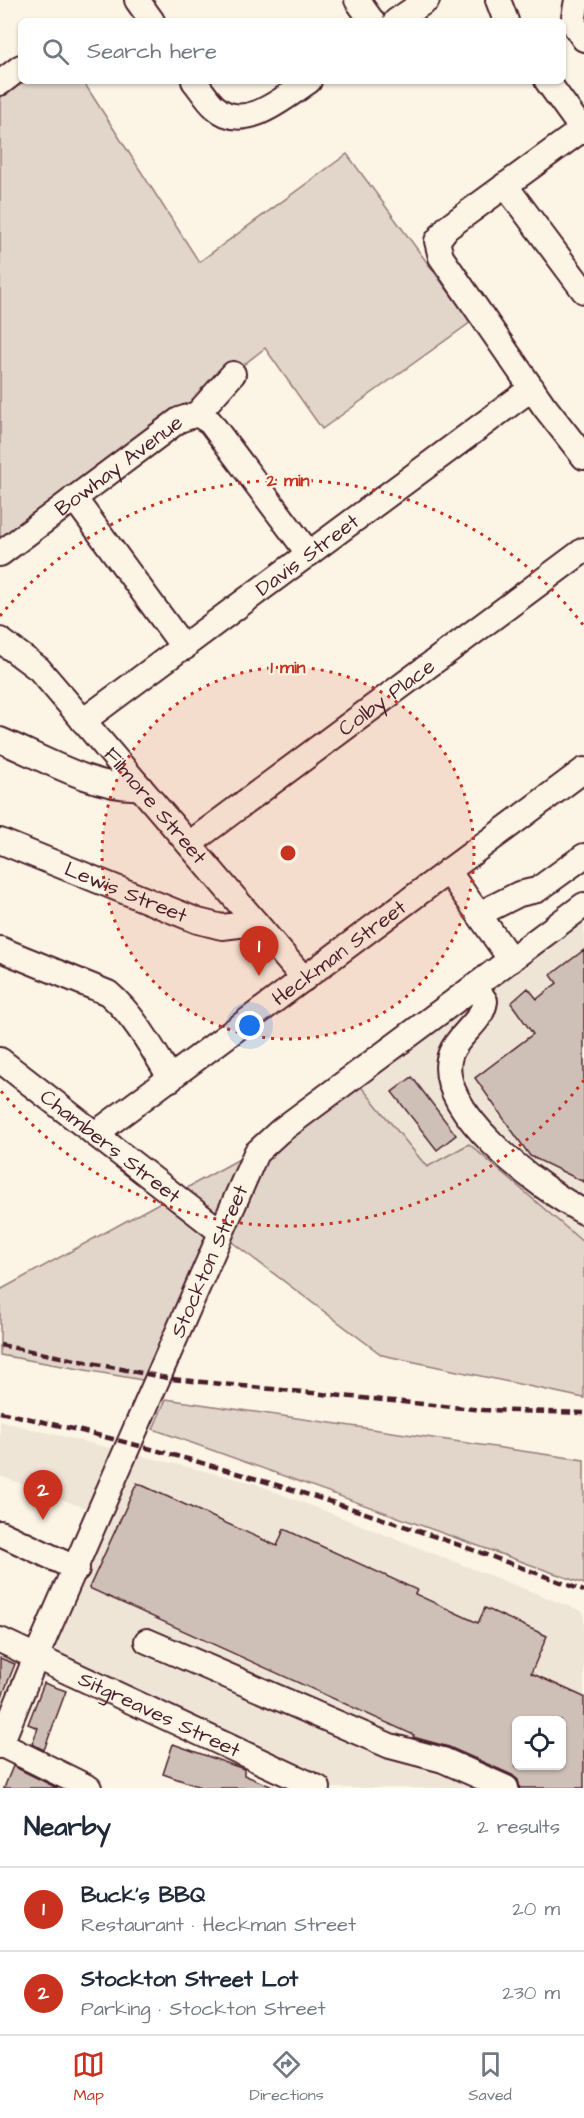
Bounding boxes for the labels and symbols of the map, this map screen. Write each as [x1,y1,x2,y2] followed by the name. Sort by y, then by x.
[49,408,189,523] street label: Bowhay Avenue
[265,468,310,493] text: 2 min
[250,507,366,603] street label: Davis Street
[332,652,441,743] street label: Colby Place
[270,655,306,680] text: 1 min
[97,741,214,871] street label: Filmore Street
[278,843,298,863] centre of rings
[60,855,192,930] street label: Lewis Street
[266,893,413,1013] street label: Heckman Street
[240,926,278,976] pin: 1
[235,1011,264,1040] your location
[34,1082,187,1211] street label: Chambers Street
[163,1180,256,1342] street label: Stockton Street
[24,1470,63,1520] pin: 2
[74,1664,246,1765] street label: Sitgreaves Street

